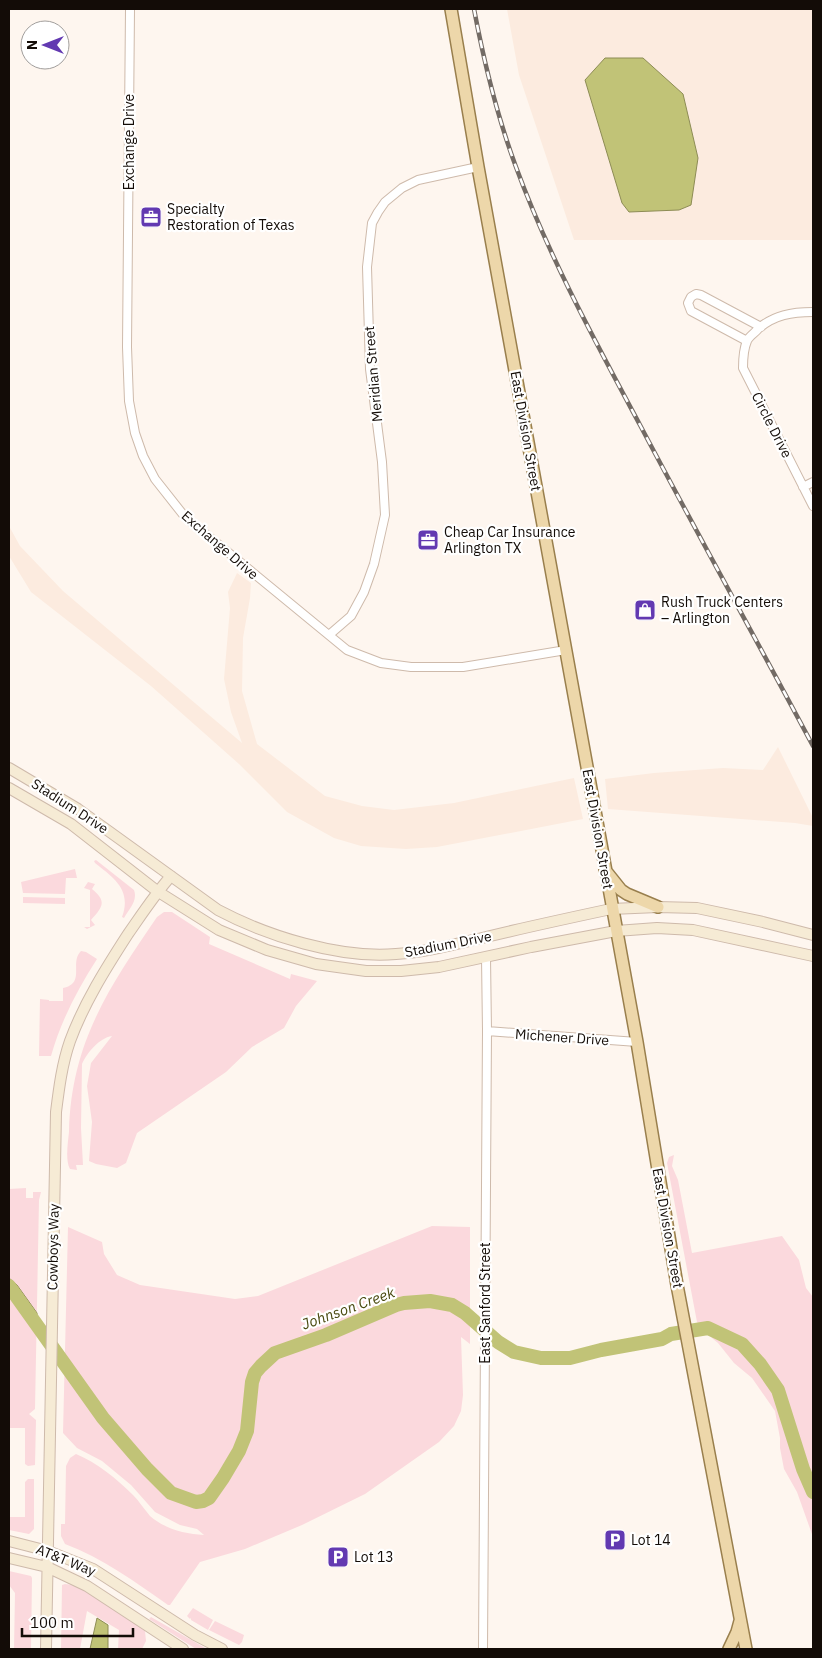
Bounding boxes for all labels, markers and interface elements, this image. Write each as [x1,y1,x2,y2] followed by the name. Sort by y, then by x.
[20,20,70,70] north arrow
[23,40,41,50] text: N
[120,94,138,190] street label: Exchange Drive
[167,200,295,234] place label: Specialty Restoration of Texas
[139,205,163,229] office icon: Specialty Restoration of Texas
[360,325,386,423] street label: Meridian Street
[507,370,545,493] street label: East Division Street
[748,389,796,461] street label: Circle Drive
[178,507,262,584] street label: Exchange Drive
[444,523,576,557] place label: Cheap Car Insurance Arlington TX
[416,528,440,552] office icon: Cheap Car Insurance Arlington TX
[661,593,783,627] place label: Rush Truck Centers – Arlington
[633,598,657,622] shop icon: Rush Truck Centers – Arlington
[579,768,617,891] street label: East Division Street
[28,774,112,838] street label: Stadium Drive
[403,927,493,961] street label: Stadium Drive
[514,1025,610,1049] street label: Michener Drive
[649,1167,687,1290] street label: East Division Street
[43,1203,63,1291] street label: Cowboys Way
[476,1242,494,1364] street label: East Sanford Street
[299,1282,397,1334] water label: Johnson Creek
[603,1528,627,1552] parking icon: Lot 14
[631,1531,671,1549] place label: Lot 14
[34,1540,98,1580] street label: AT&T Way
[326,1545,350,1569] parking icon: Lot 13
[354,1548,394,1566] place label: Lot 13
[22,1606,134,1638] scale bar
[30,1613,74,1632] text: 100 m

